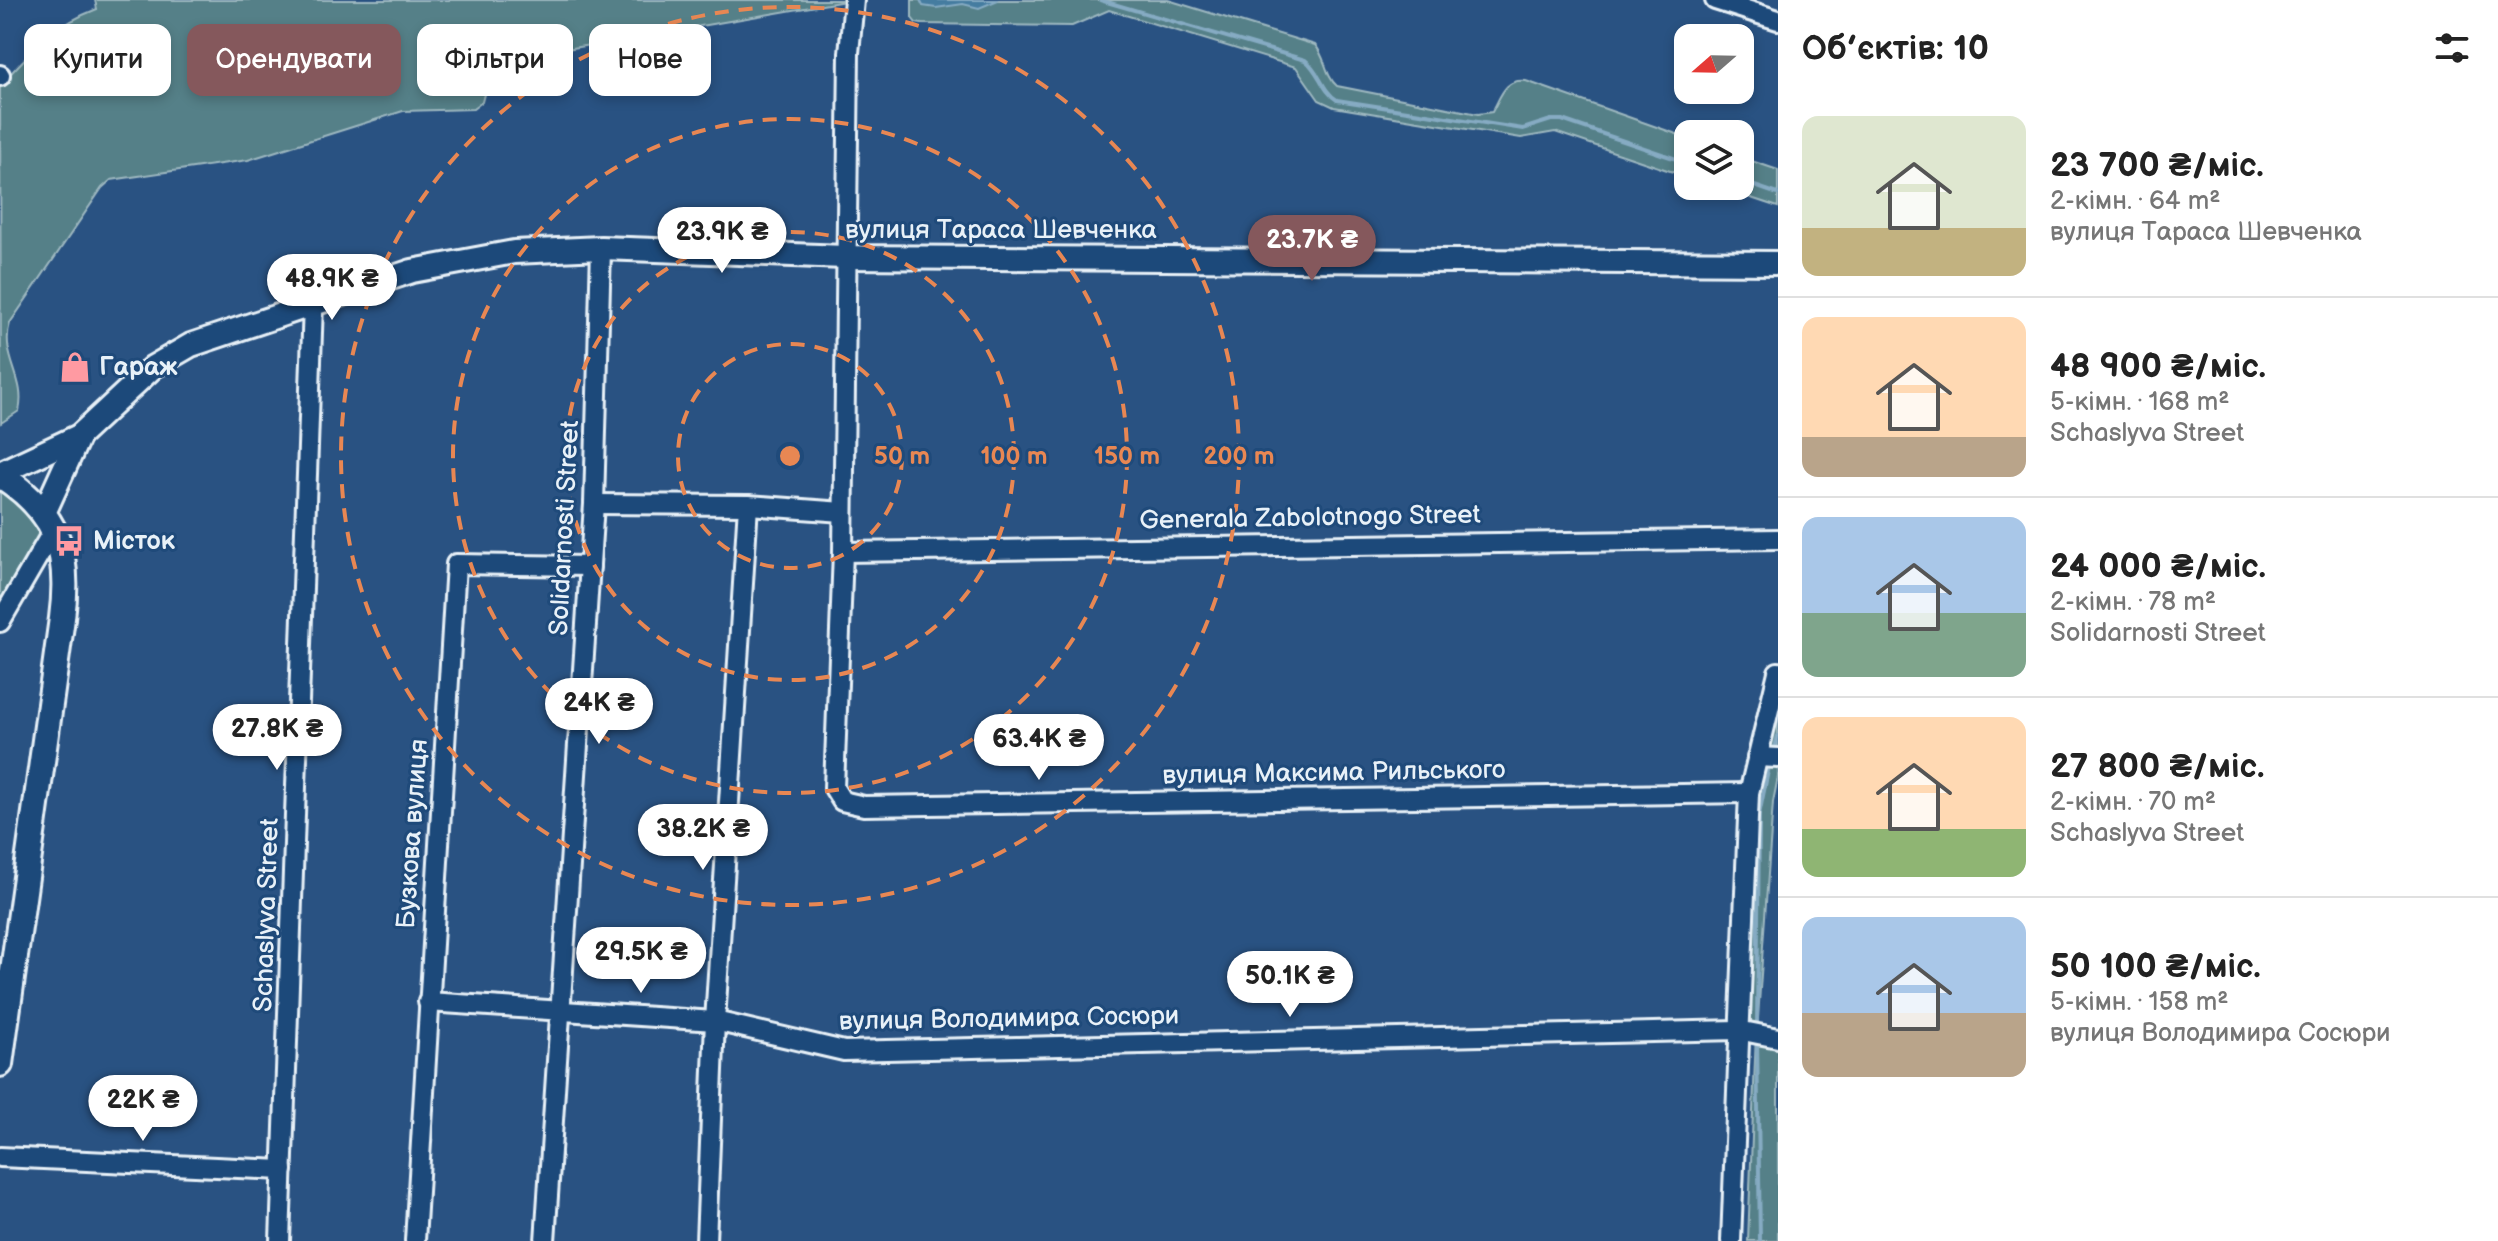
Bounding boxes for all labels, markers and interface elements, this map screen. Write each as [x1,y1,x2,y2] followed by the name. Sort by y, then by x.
[24,24,171,96] chip: Купити
[187,24,401,96] chip: Орендувати
[417,24,573,96] chip: Фільтри
[589,24,711,96] chip: Нове
[1674,24,1754,104] north arrow
[1674,24,1754,200] map controls
[2430,26,2474,70] icon: filters
[1802,28,1989,69] text: Об’єктів: 10
[1674,120,1754,200] button: layers
[2050,145,2264,186] text: 23 700 ₴/міс.
[1866,148,1962,244] icon: home
[2050,186,2220,217] text: 2-кімн. · 64 m²
[648,207,796,275] pin: 23.9K ₴
[845,215,1157,246] street label: вулиця Тараса Шевченка
[1238,215,1386,283] pin: 23.7K ₴
[675,217,769,248] text: 23.9K ₴
[2050,217,2362,248] text: вулиця Тараса Шевченка
[1266,225,1358,256] text: 23.7K ₴
[258,254,406,322] pin: 48.9K ₴
[285,264,379,295] text: 48.9K ₴
[2050,346,2266,387] text: 48 900 ₴/міс.
[1866,349,1962,445] icon: home
[58,350,92,384] shop icon: Гараж
[99,352,178,383] place label: Гараж
[2050,387,2229,418] text: 5-кімн. · 168 m²
[2050,418,2244,449] text: Schaslyva Street
[544,420,586,636] street label: Solidarnosti Street
[776,442,804,470] centre of rings
[874,442,930,471] text: 50 m
[981,442,1047,471] text: 100 m
[1094,442,1160,471] text: 150 m
[1204,442,1274,471] text: 200 m
[1139,500,1481,536] street label: Generala Zabolotnogo Street
[52,524,86,558] bus stop icon: Місток
[93,526,176,557] place label: Місток
[2050,546,2266,587] text: 24 000 ₴/міс.
[1866,549,1962,645] icon: home
[2050,587,2216,618] text: 2-кімн. · 78 m²
[2050,618,2266,649] text: Solidarnosti Street
[543,678,655,746] pin: 24K ₴
[563,688,635,719] text: 24K ₴
[203,704,351,772] pin: 27.8K ₴
[231,714,323,745] text: 27.8K ₴
[965,714,1113,782] pin: 63.4K ₴
[992,724,1086,755] text: 63.4K ₴
[391,738,435,930] street label: Бузкова вулиця
[2050,746,2264,787] text: 27 800 ₴/міс.
[1866,749,1962,845] icon: home
[1162,755,1506,791] street label: вулиця Максима Рильського
[2050,787,2216,818] text: 2-кімн. · 70 m²
[629,804,777,872] pin: 38.2K ₴
[656,814,750,845] text: 38.2K ₴
[248,817,286,1013] street label: Schaslyva Street
[2050,818,2244,849] text: Schaslyva Street
[567,927,715,995] pin: 29.5K ₴
[594,937,688,968] text: 29.5K ₴
[2050,946,2261,987] text: 50 100 ₴/міс.
[1866,949,1962,1045] icon: home
[1216,951,1364,1019] pin: 50.1K ₴
[1245,961,1335,992] text: 50.1K ₴
[2050,987,2228,1018] text: 5-кімн. · 158 m²
[838,1001,1180,1037] street label: вулиця Володимира Сосюри
[2050,1018,2391,1049] text: вулиця Володимира Сосюри
[87,1075,199,1143] pin: 22K ₴
[106,1085,180,1116] text: 22K ₴

